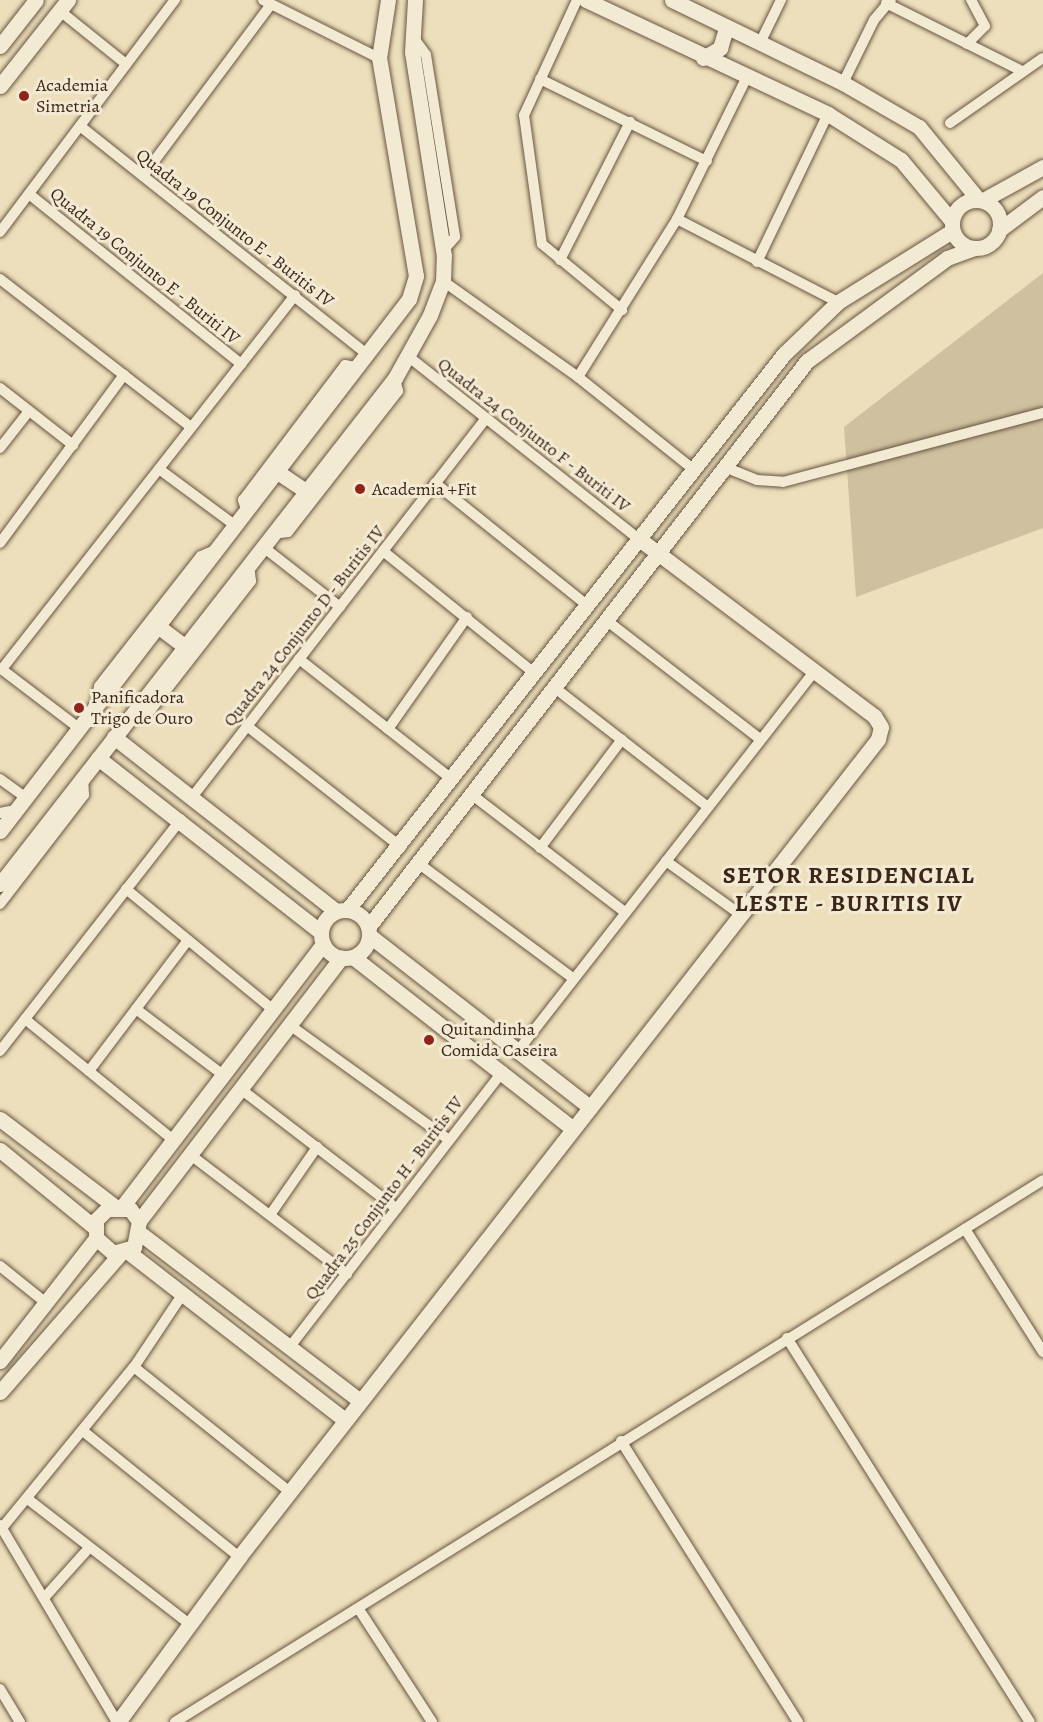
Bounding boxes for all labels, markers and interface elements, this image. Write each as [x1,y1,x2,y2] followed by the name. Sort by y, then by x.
[36,75,108,118] place label: Academia Simetria
[17,89,31,103] marker: Academia Simetria
[132,144,338,312] street label: Quadra 19 Conjunto E - Buritis IV
[46,183,244,349] street label: Quadra 19 Conjunto E - Buriti IV
[433,353,635,517] street label: Quadra 24 Conjunto F - Buriti IV
[372,478,477,500] place label: Academia +Fit
[353,482,367,496] marker: Academia +Fit
[219,521,389,731] street label: Quadra 24 Conjunto D - Buritis IV
[91,687,193,730] place label: Panificadora Trigo de Ouro
[72,701,86,715] marker: Panificadora Trigo de Ouro
[723,862,975,918] district label: SETOR RESIDENCIAL LESTE - BURITIS IV
[441,1019,558,1062] place label: Quitandinha Comida Caseira
[422,1033,436,1047] marker: Quitandinha Comida Caseira
[300,1091,468,1305] street label: Quadra 25 Conjunto H - Buritis IV

